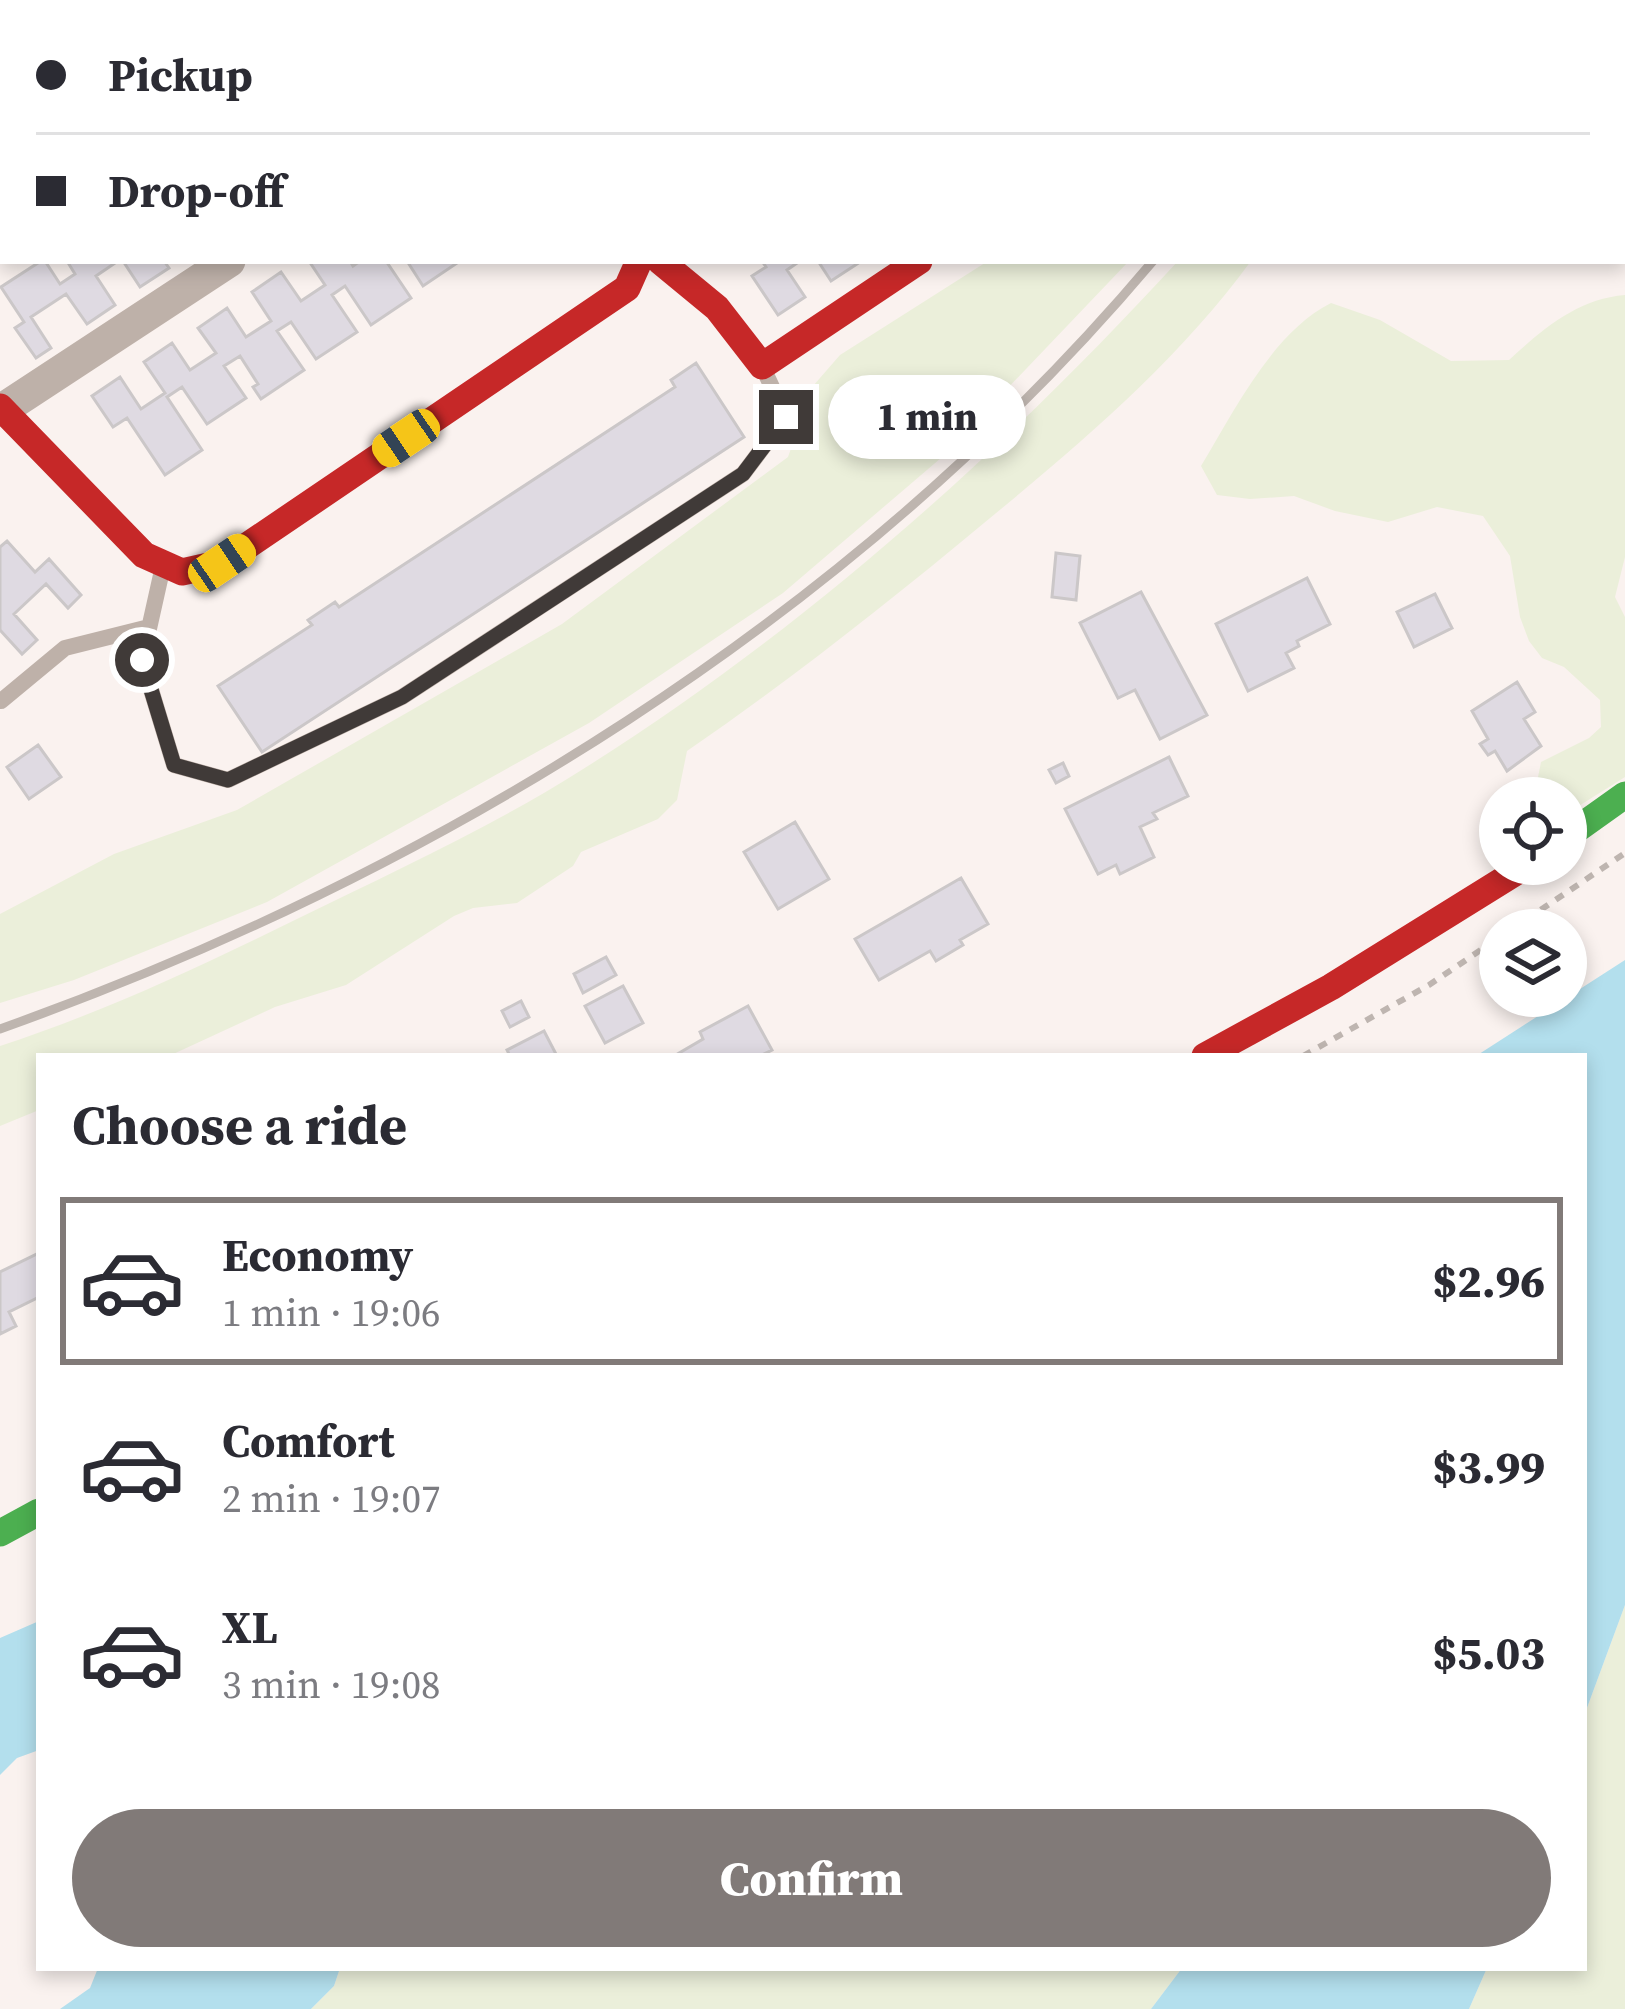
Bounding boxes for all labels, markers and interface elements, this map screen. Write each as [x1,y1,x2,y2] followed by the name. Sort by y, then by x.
[108,44,253,106] text: Pickup
[108,160,284,222] text: Drop-off
[828,375,1026,459] callout: 1 min
[759,390,813,444] route end
[876,390,978,443] text: 1 min
[366,403,446,473] car
[182,528,262,598] car
[115,633,169,687] route start
[1479,777,1587,1017] map controls
[1479,777,1587,885] button: locate
[1479,909,1587,1017] button: layers
[72,1088,407,1162] text: Choose a ride
[222,1224,413,1286] text: Economy
[78,1227,186,1335] icon: car
[1432,1250,1545,1312] text: $2.96
[222,1286,441,1339] text: 1 min · 19:06
[222,1410,395,1472] text: Comfort
[78,1413,186,1521] icon: car
[1432,1436,1545,1498] text: $3.99
[222,1472,441,1525] text: 2 min · 19:07
[222,1596,278,1658] text: XL
[78,1599,186,1707] icon: car
[1432,1622,1545,1684] text: $5.03
[222,1658,441,1711] text: 3 min · 19:08
[72,1809,1551,1947] button: Confirm

